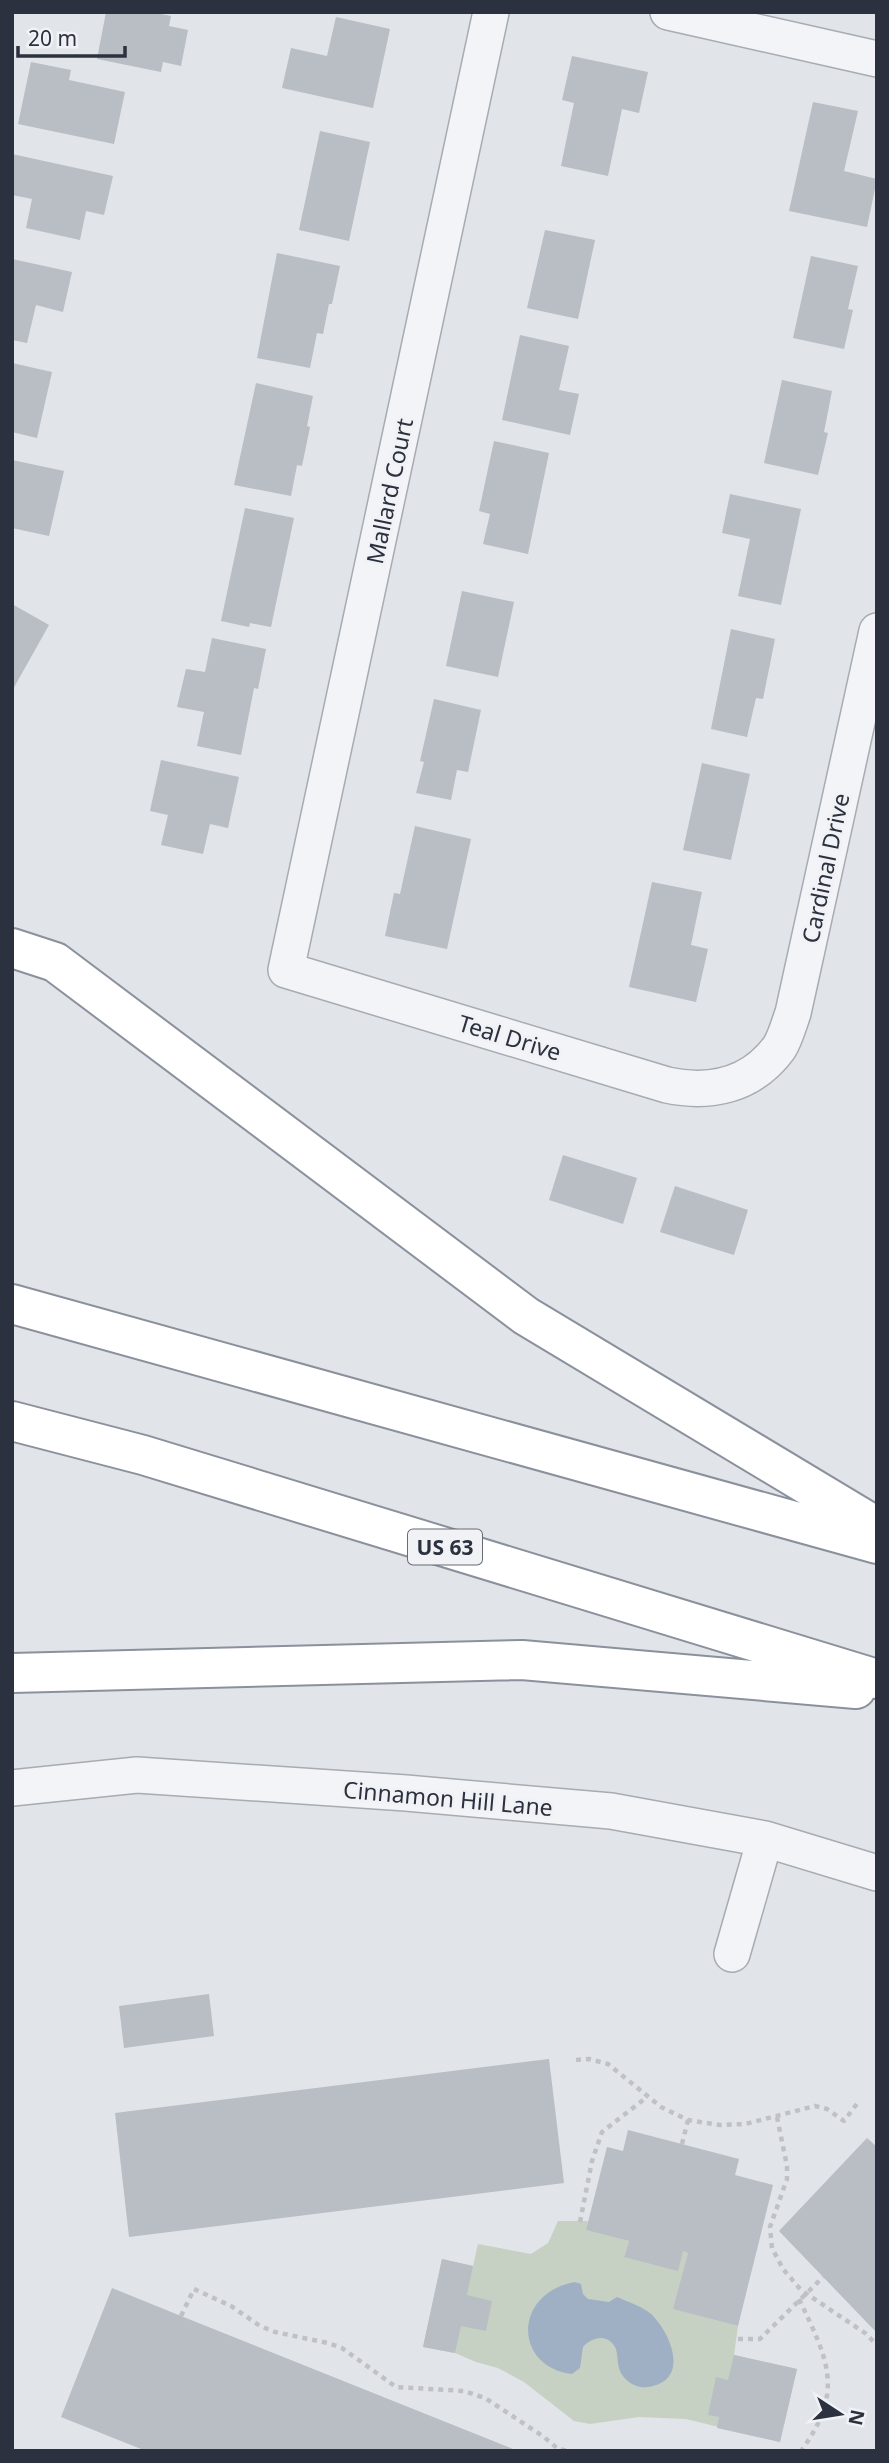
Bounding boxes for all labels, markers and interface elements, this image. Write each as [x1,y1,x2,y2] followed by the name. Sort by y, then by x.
[18,14,124,58] scale bar
[28,24,77,52] text: 20 m
[358,415,420,567] street label: Mallard Court
[793,790,857,946] street label: Cardinal Drive
[455,1006,565,1068] street label: Teal Drive
[408,1530,482,1564] road number: US 63
[342,1773,554,1823] street label: Cinnamon Hill Lane
[805,2379,875,2449] north arrow
[842,2407,871,2428] text: N

